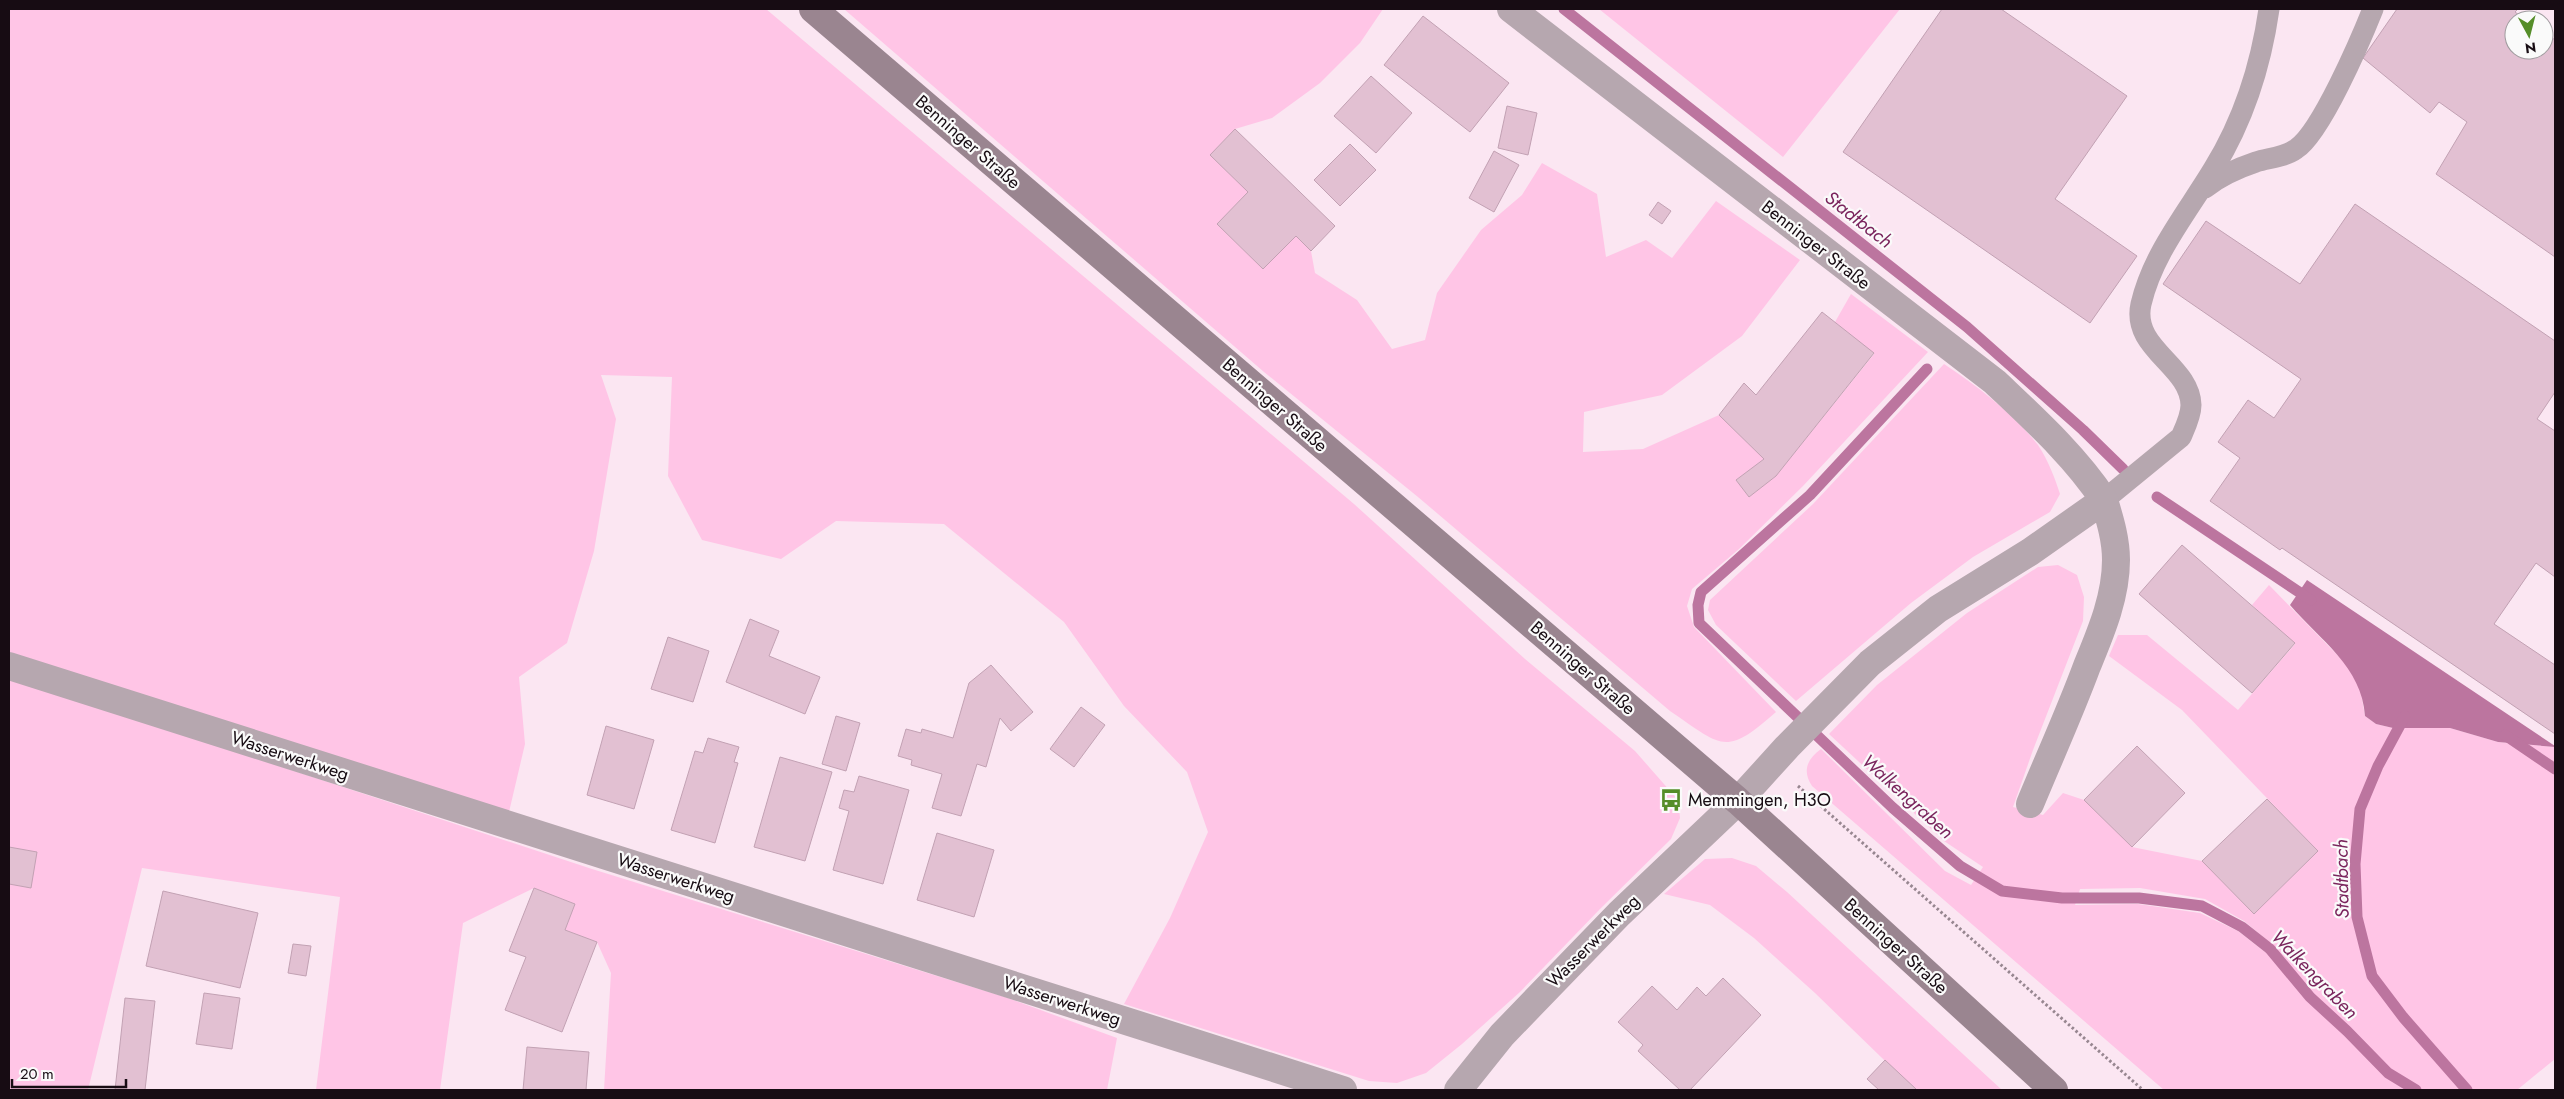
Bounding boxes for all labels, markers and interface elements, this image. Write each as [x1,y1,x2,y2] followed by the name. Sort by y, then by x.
[2504,10,2554,60] north arrow
[2524,37,2537,59] text: N
[910,89,1026,195] street label: Benninger Straße
[1819,184,1898,254] water label: Stadtbach
[1756,194,1876,296] street label: Benninger Straße
[1217,352,1333,458] street label: Benninger Straße
[1525,615,1641,721] street label: Benninger Straße
[228,725,352,787] street label: Wasserwerkweg
[1856,748,1959,845] water label: Walkengraben
[1658,787,1684,813] bus stop icon: Memmingen, H3O
[1688,787,1831,813] place label: Memmingen, H3O
[2327,839,2356,919] water label: Stadtbach
[614,847,738,909] street label: Wasserwerkweg
[1541,889,1645,993] street label: Wasserwerkweg
[1838,892,1954,1000] street label: Benninger Straße
[2265,924,2364,1025] water label: Walkengraben
[1000,970,1124,1032] street label: Wasserwerkweg
[12,1056,126,1088] scale bar
[20,1063,54,1085] text: 20 m

